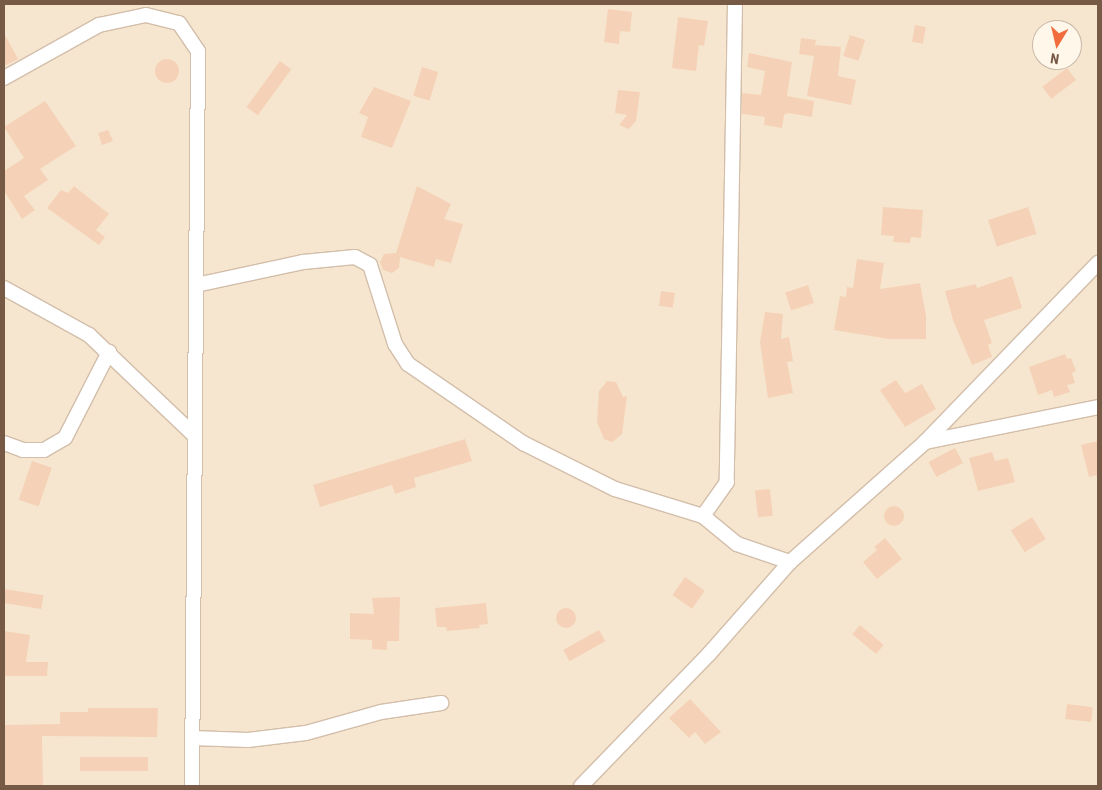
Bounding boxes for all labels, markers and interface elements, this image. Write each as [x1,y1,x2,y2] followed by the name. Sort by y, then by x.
[1032,20,1082,70] north arrow
[1049,50,1060,67] text: N

